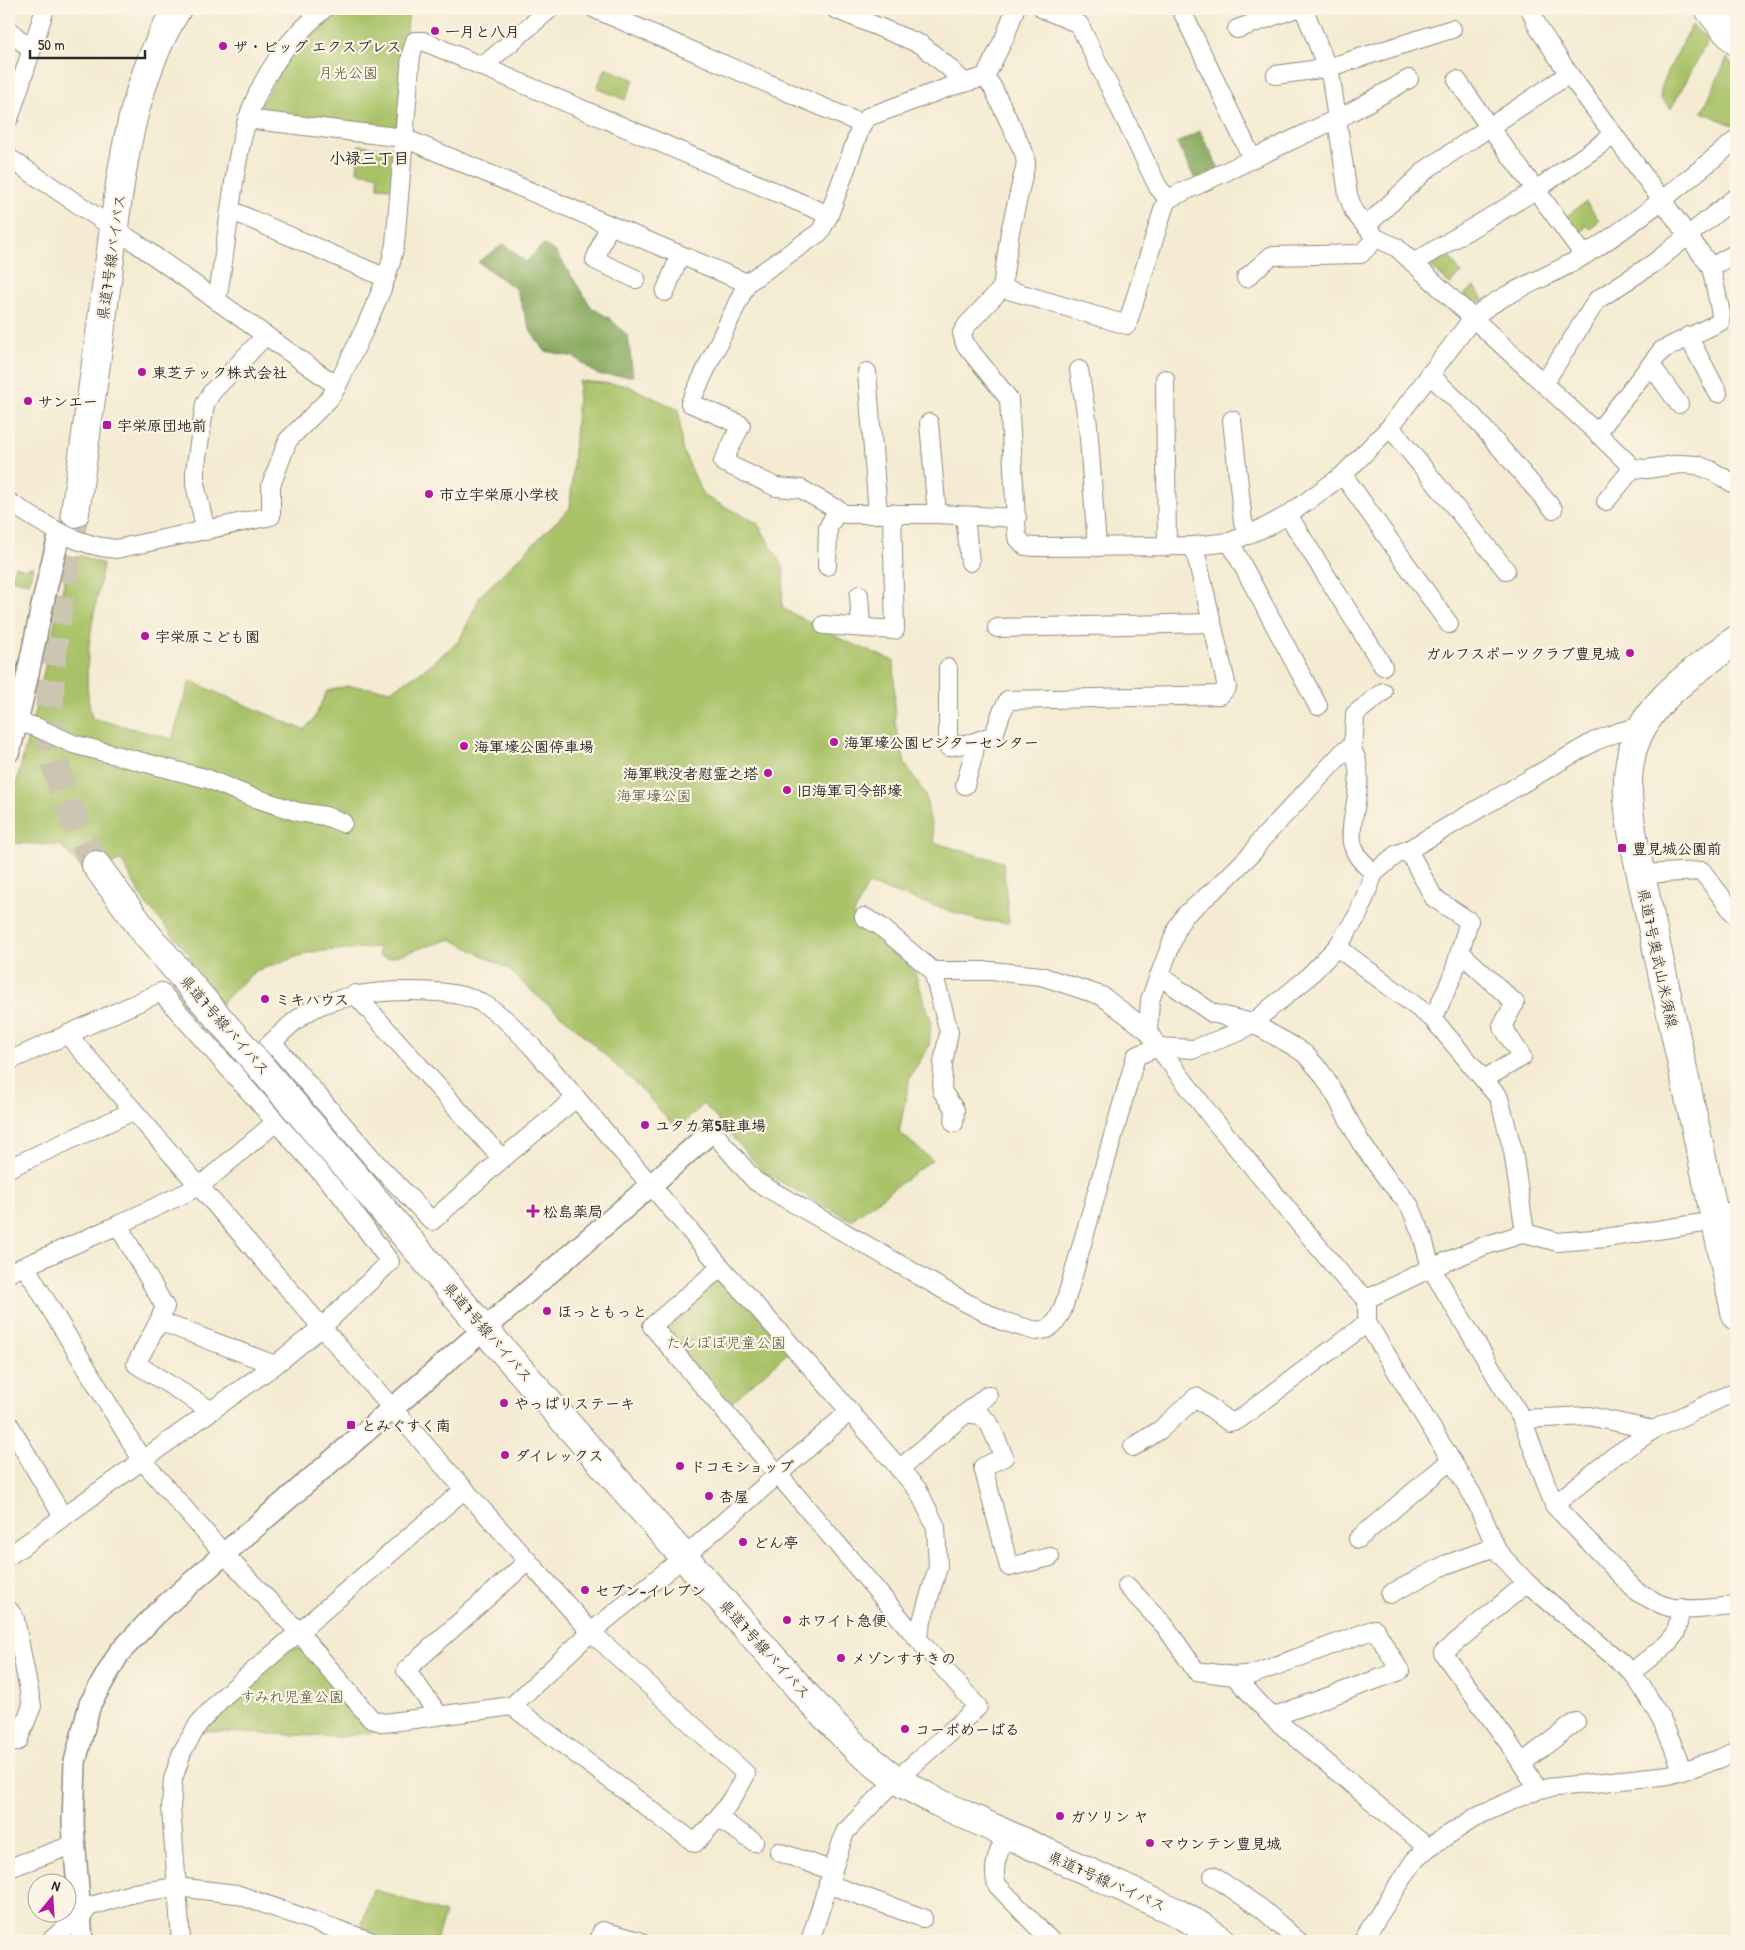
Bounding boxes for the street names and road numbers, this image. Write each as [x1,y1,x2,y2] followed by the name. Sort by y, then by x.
[92,193,130,321] street label: 県道7号線バイパス
[1633,886,1683,1030] street label: 県道7号奥武山米須線
[175,970,275,1080] street label: 県道7号線バイパス
[438,1277,538,1387] street label: 県道7号線バイパス
[715,1595,815,1703] street label: 県道7号線バイパス
[1045,1846,1169,1916] street label: 県道7号線バイパス

